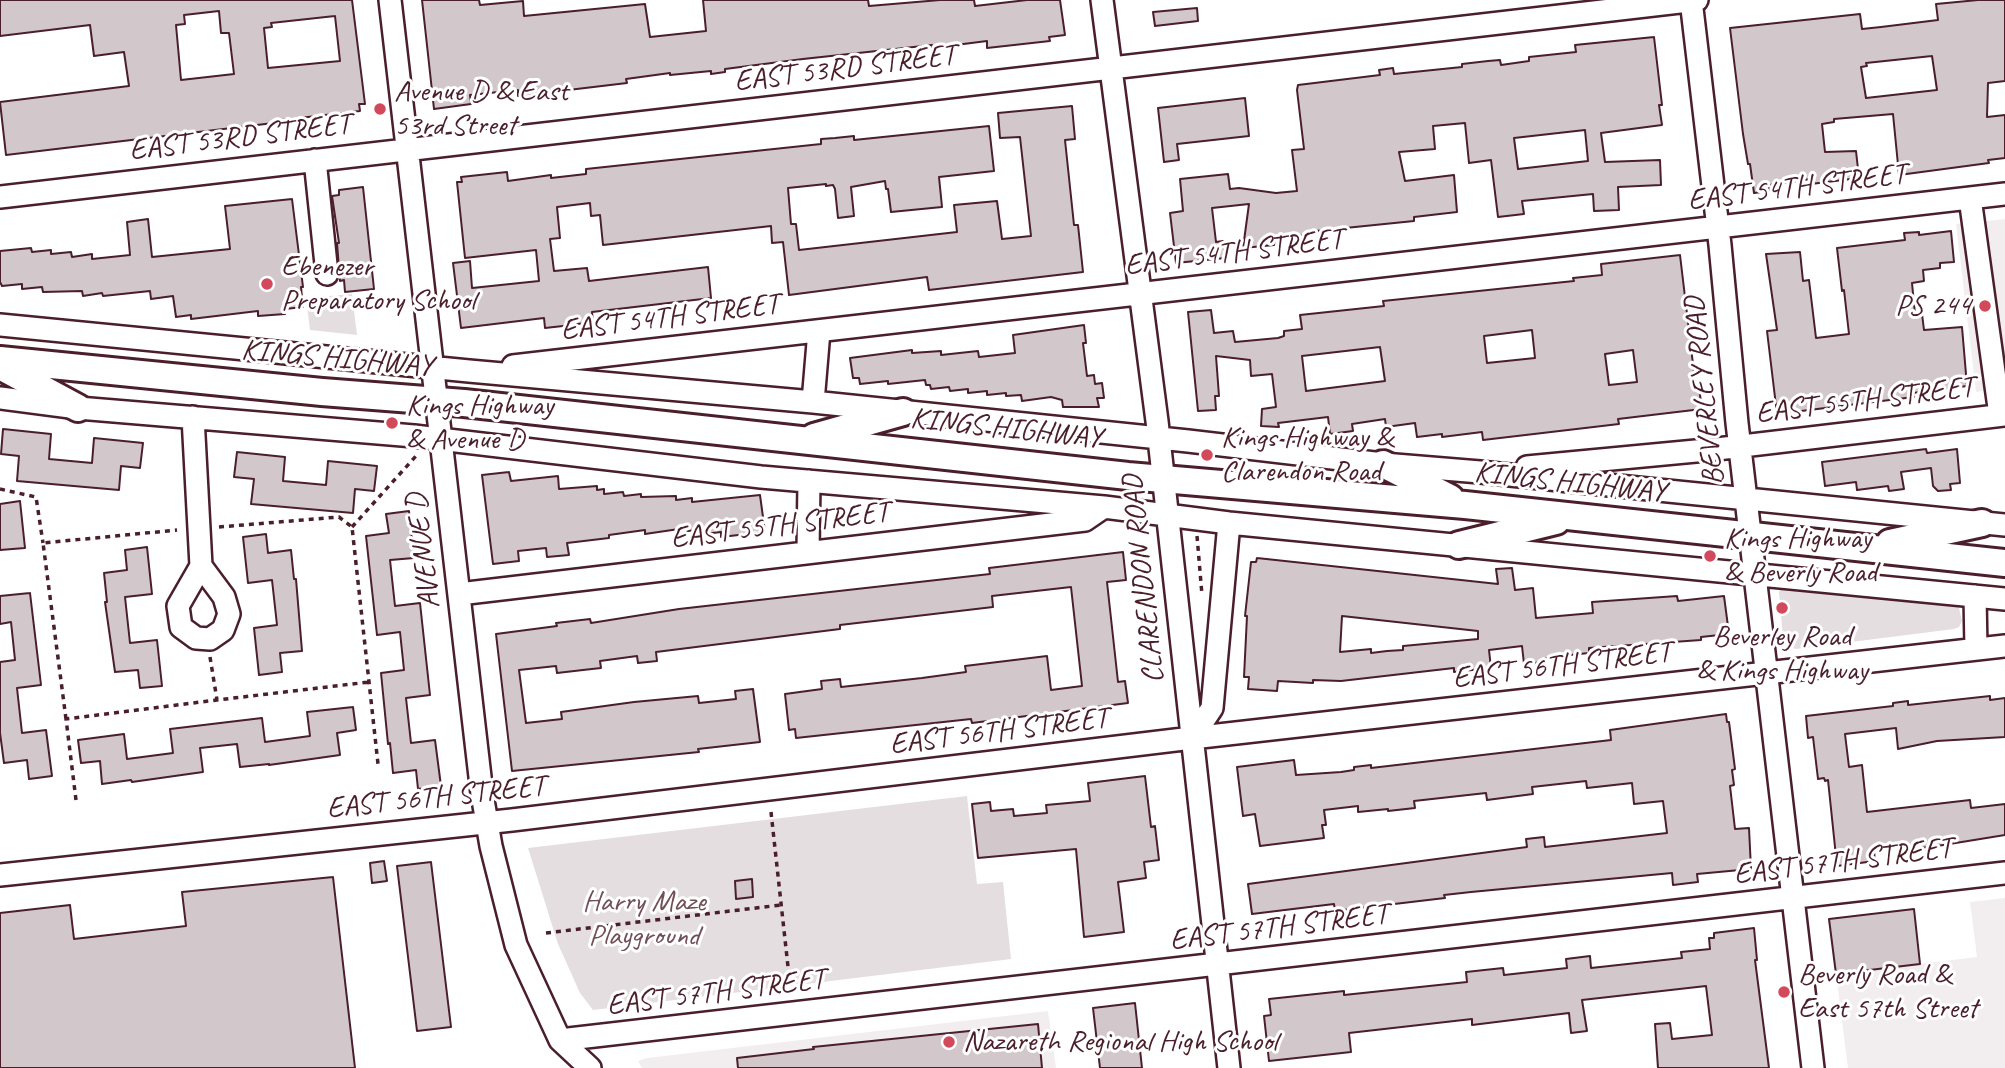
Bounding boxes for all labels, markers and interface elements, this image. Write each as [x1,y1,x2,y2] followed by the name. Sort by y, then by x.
[732,38,958,100] street label: EAST 53RD STREET
[394,74,568,144] place label: Avenue D & East 53rd Street
[372,101,388,117] marker: Avenue D & East 53rd Street
[127,107,353,169] street label: EAST 53RD STREET
[1686,157,1908,219] street label: EAST 54TH STREET
[1123,222,1345,284] street label: EAST 54TH STREET
[281,249,475,320] place label: Ebenezer Preparatory School
[259,276,275,292] marker: Ebenezer Preparatory School
[559,287,781,349] street label: EAST 54TH STREET
[1895,288,1971,324] place label: PS 244
[1677,295,1733,487] street label: BEVERLEY ROAD
[1977,298,1993,314] marker: PS 244
[240,333,434,385] street label: KINGS HIGHWAY
[1754,370,1976,432] street label: EAST 55TH STREET
[406,388,553,458] place label: Kings Highway & Avenue D
[909,401,1103,457] street label: KINGS HIGHWAY
[384,415,400,431] marker: Kings Highway & Avenue D
[1221,420,1393,490] place label: Kings Highway & Clarendon Road
[1199,447,1215,463] marker: Kings Highway & Clarendon Road
[1473,455,1667,511] street label: KINGS HIGHWAY
[1115,473,1173,685] street label: CLARENDON ROAD
[399,491,449,611] street label: AVENUE D
[669,495,891,557] street label: EAST 55TH STREET
[1724,521,1877,592] place label: Kings Highway & Beverly Road
[1702,548,1718,564] marker: Kings Highway & Beverly Road
[1774,600,1790,616] marker: Beverley Road & Kings Highway
[1696,619,1868,690] place label: Beverley Road & Kings Highway
[1451,635,1673,697] street label: EAST 56TH STREET
[888,701,1110,763] street label: EAST 56TH STREET
[325,769,547,827] street label: EAST 56TH STREET
[1732,831,1954,893] street label: EAST 57TH STREET
[583,884,705,954] park label: Harry Maze Playground
[1168,897,1390,959] street label: EAST 57TH STREET
[1798,957,1978,1028] place label: Beverly Road & East 57th Street
[605,962,827,1024] street label: EAST 57TH STREET
[1776,984,1792,1000] marker: Beverly Road & East 57th Street
[963,1024,1277,1060] place label: Nazareth Regional High School
[941,1034,957,1050] marker: Nazareth Regional High School

